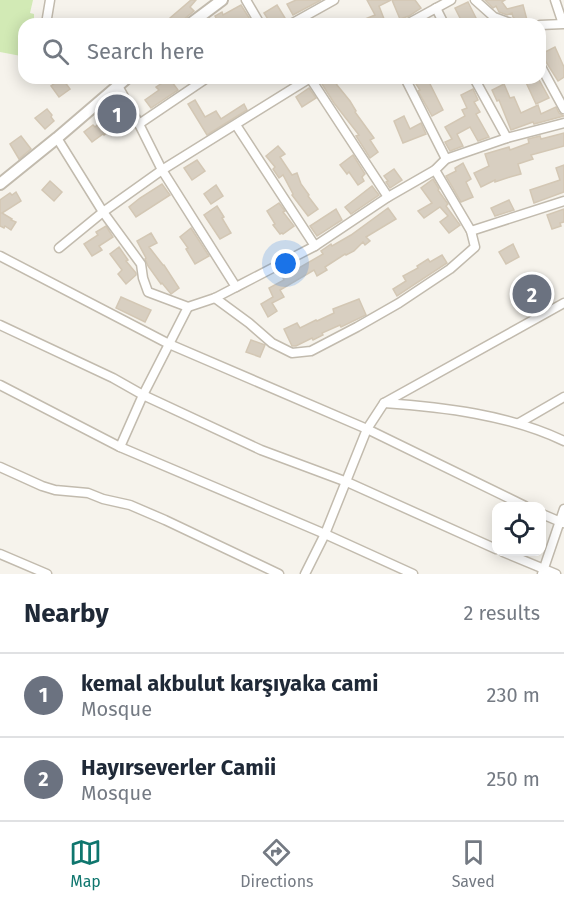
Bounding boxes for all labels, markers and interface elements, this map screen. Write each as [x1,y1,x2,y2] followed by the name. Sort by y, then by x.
[18,18,546,84] search box
[39,35,72,68] icon: search
[87,38,205,65] text: Search here
[98,92,136,136] pin: 1
[271,249,300,278] your location
[512,272,552,316] pin: 2
[492,502,546,556] map controls
[492,502,546,556] button: locate
[24,598,109,629] text: Nearby
[463,601,540,625] text: 2 results
[81,670,378,697] text: kemal akbulut karşıyaka cami
[39,683,48,707] text: 1
[487,683,540,707] text: 230 m
[81,697,152,721] text: Mosque
[81,754,276,781] text: Hayırseverler Camii
[38,767,49,791] text: 2
[486,767,540,791] text: 250 m
[81,781,152,805] text: Mosque
[69,836,102,891] tab: Map
[240,836,314,891] tab: Directions
[452,836,495,891] tab: Saved

